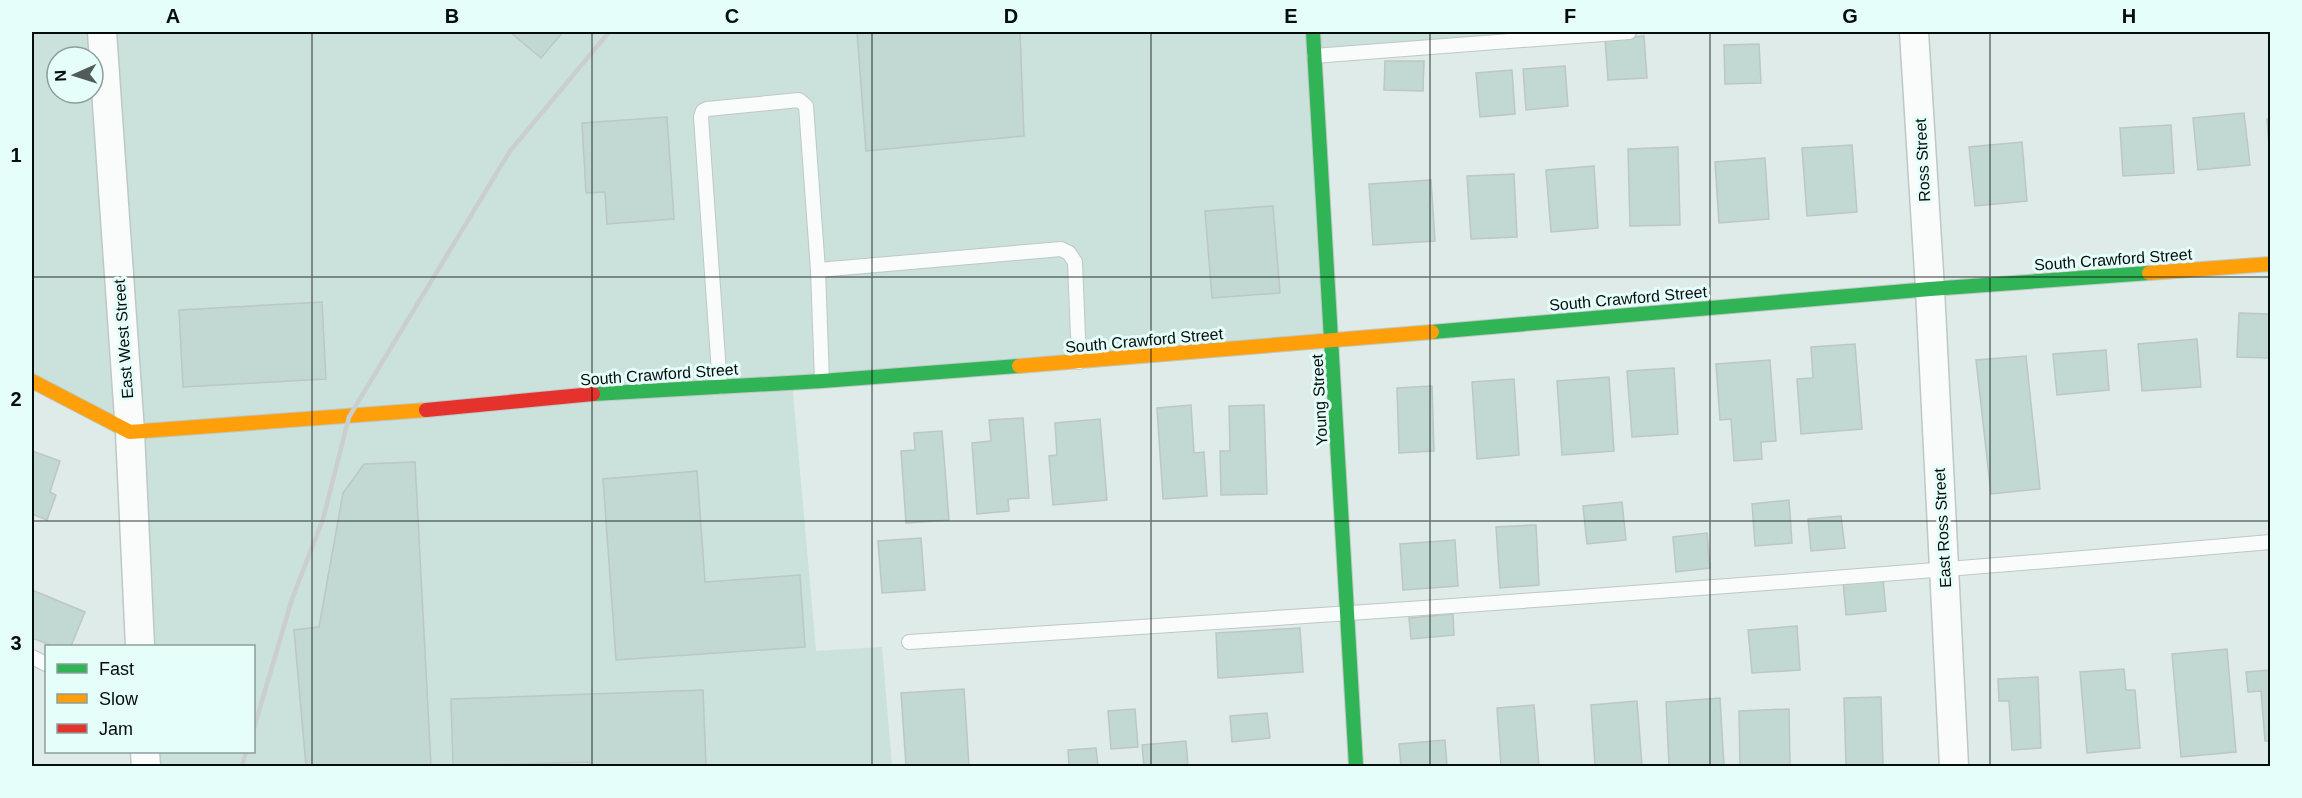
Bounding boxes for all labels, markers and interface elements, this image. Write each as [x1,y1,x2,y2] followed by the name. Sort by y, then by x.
[166,5,180,27] text: A
[445,5,459,27] text: B
[725,5,739,27] text: C
[1004,5,1018,27] text: D
[1284,5,1298,27] text: E
[1564,5,1576,27] text: F
[1842,5,1858,27] text: G
[2122,5,2136,27] text: H
[45,45,105,105] north arrow
[52,70,69,82] text: N
[1912,117,1933,202] street label: Ross Street
[10,144,22,166] text: 1
[2033,245,2193,273] street label: South Crawford Street
[111,278,136,399] street label: East West Street
[1548,283,1708,314] street label: South Crawford Street
[1064,325,1224,356] street label: South Crawford Street
[1309,353,1330,446] street label: Young Street
[579,360,739,388] street label: South Crawford Street
[10,388,22,410] text: 2
[1931,467,1954,588] street label: East Ross Street
[10,632,22,654] text: 3
[45,645,255,753] legend
[99,659,134,679] text: Fast
[99,689,139,709] text: Slow
[99,719,133,739] text: Jam

